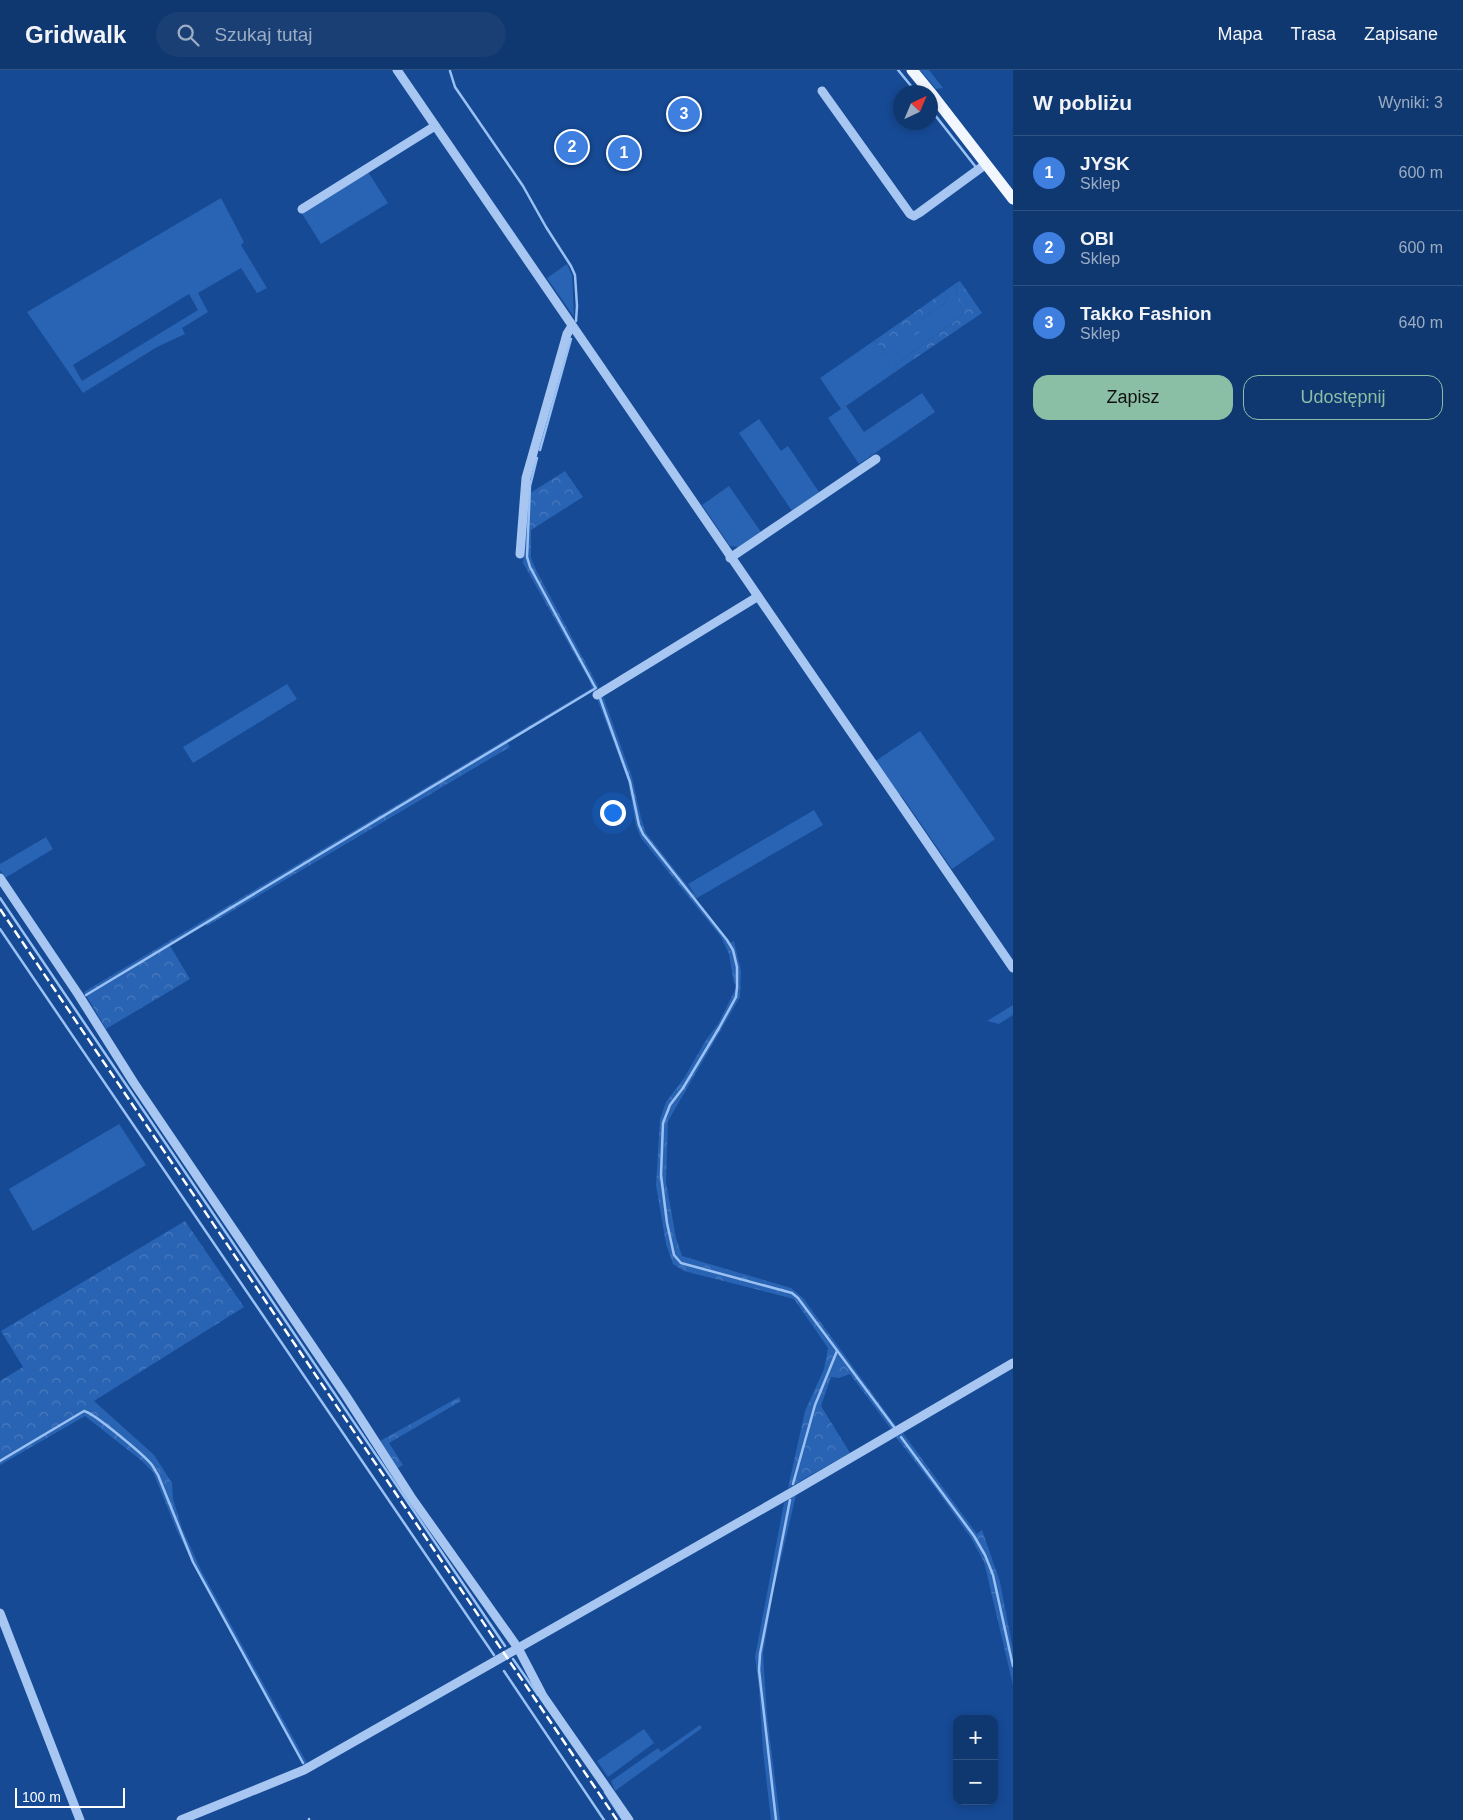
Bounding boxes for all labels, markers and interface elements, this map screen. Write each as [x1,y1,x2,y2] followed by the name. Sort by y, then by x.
[156,12,506,57] search box
[25,21,126,48] text: Gridwalk
[174,21,202,49] icon: search
[214,24,313,45] text: Szukaj tutaj
[1218,24,1263,44] text: Mapa
[1291,24,1336,44] text: Trasa
[1364,24,1438,44] text: Zapisane
[893,85,938,130] north arrow
[1033,91,1132,114] text: W pobliżu
[1378,94,1443,111] text: Wyniki: 3
[668,95,700,133] pin: 3
[556,128,588,166] pin: 2
[608,134,640,172] pin: 1
[1080,153,1130,174] text: JYSK
[1045,164,1053,181] text: 1
[1399,164,1443,181] text: 600 m
[1080,175,1120,192] text: Sklep
[1080,228,1114,249] text: OBI
[1045,239,1053,256] text: 2
[1399,239,1443,256] text: 600 m
[1080,250,1120,267] text: Sklep
[1080,303,1212,324] text: Takko Fashion
[1045,314,1053,331] text: 3
[1399,314,1443,331] text: 640 m
[1080,325,1120,342] text: Sklep
[1033,375,1233,420] button: Zapisz
[1243,375,1443,420] button: Udostępnij
[600,800,626,826] your location
[953,1715,998,1805] map controls
[953,1715,998,1760] button: +
[953,1760,998,1805] button: −
[15,1785,125,1808] scale bar
[22,1789,61,1805] text: 100 m

